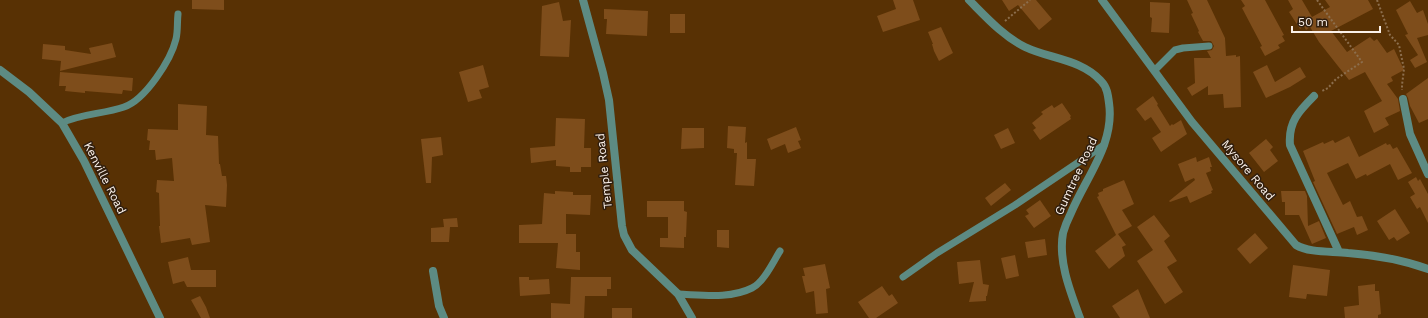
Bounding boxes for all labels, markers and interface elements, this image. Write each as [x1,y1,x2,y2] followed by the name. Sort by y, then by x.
[1292,8,1380,34] scale bar
[1298,15,1328,29] text: 50 m
[593,133,615,209] street label: Temple Road
[1052,135,1100,217] street label: Gumtree Road
[1219,137,1277,203] street label: Mysore Road
[81,140,129,216] street label: Kenville Road

